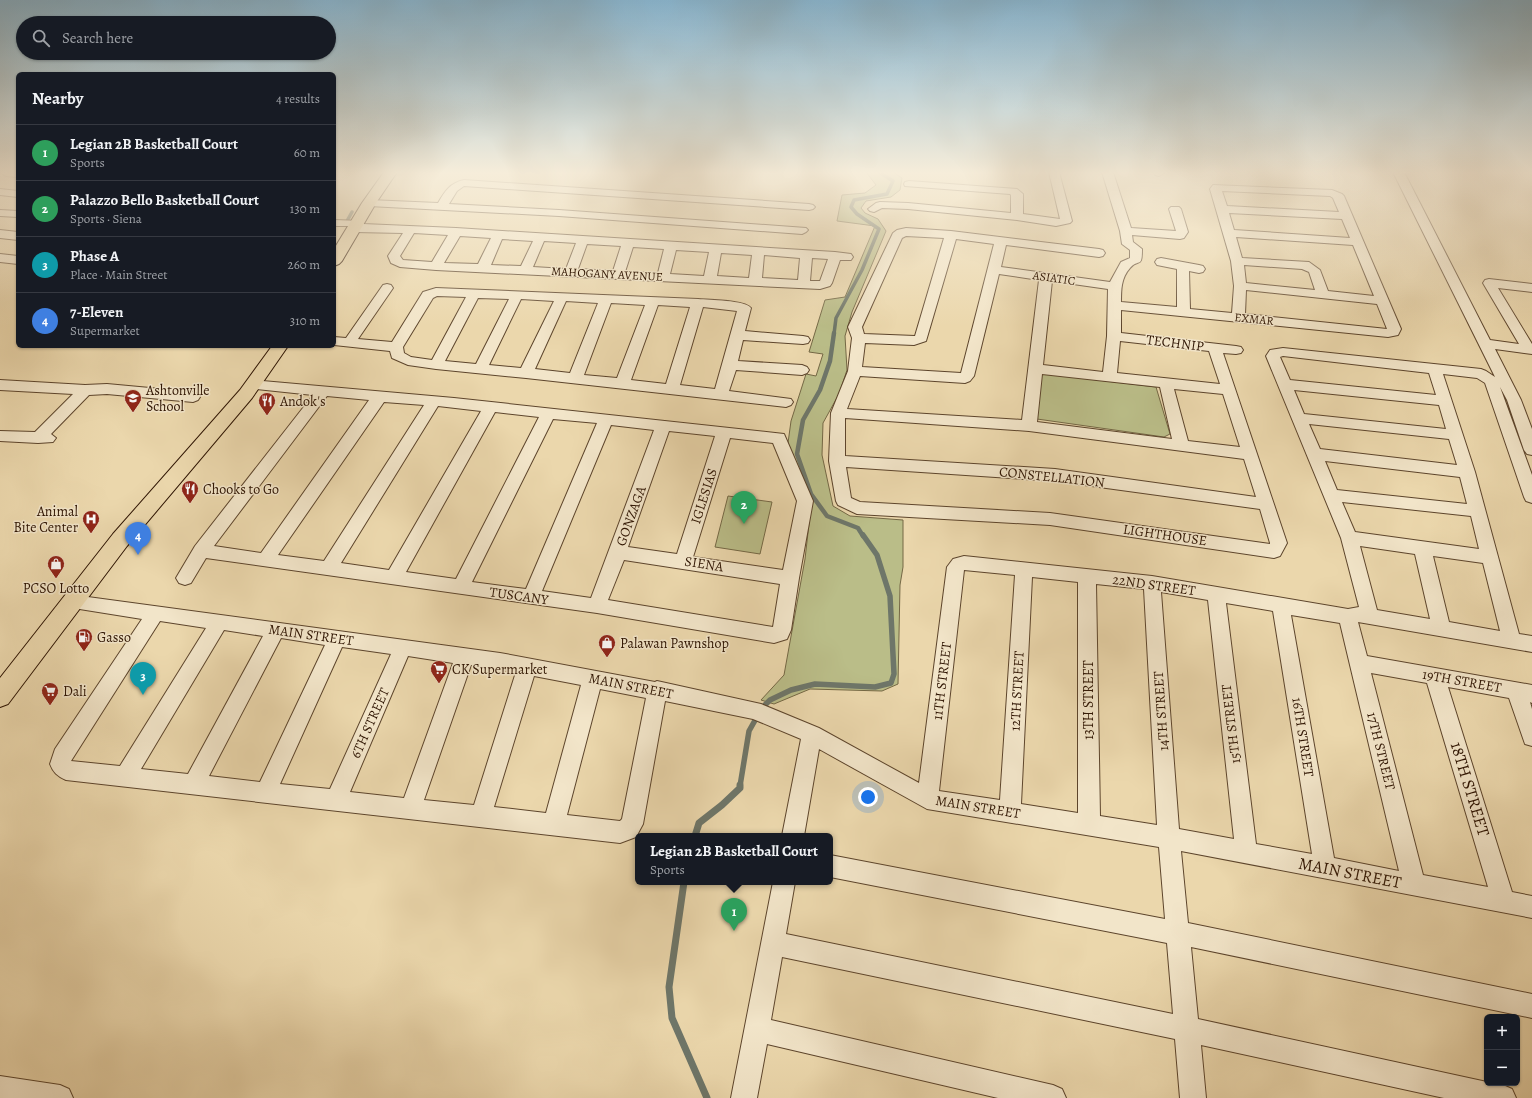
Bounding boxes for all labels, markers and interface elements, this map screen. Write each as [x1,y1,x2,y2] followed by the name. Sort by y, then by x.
[16,16,336,60] search box
[30,27,52,49] icon: search
[62,28,133,48] text: Search here
[32,87,83,110] text: Nearby
[276,90,320,107] text: 4 results
[70,134,238,154] text: Legian 2B Basketball Court
[43,144,47,161] text: 1
[294,144,320,161] text: 60 m
[70,154,105,171] text: Sports
[70,190,259,210] text: Palazzo Bello Basketball Court
[42,200,48,217] text: 2
[290,200,320,217] text: 130 m
[70,210,142,227] text: Sports · Siena
[70,246,119,266] text: Phase A
[42,256,48,273] text: 3
[287,256,320,273] text: 260 m
[551,263,663,285] street label: MAHOGANY AVENUE
[70,266,168,283] text: Place · Main Street
[1031,267,1076,289] street label: ASIATIC
[70,302,123,322] text: 7-Eleven
[1234,309,1275,329] street label: EXMAR
[42,312,48,329] text: 4
[290,312,320,329] text: 310 m
[70,322,140,339] text: Supermarket
[1145,330,1205,356] street label: TECHNIP
[145,381,210,416] place label: Ashtonville School
[123,388,143,413] school or university icon: Ashtonville School
[257,391,277,416] restaurant icon: Andok's
[279,392,326,411] place label: Andok's
[998,462,1106,492] street label: CONSTELLATION
[686,466,722,526] street label: IGLESIAS
[180,479,200,504] restaurant icon: Chooks to Go
[203,480,279,499] place label: Chooks to Go
[611,483,651,549] street label: GONZAGA
[731,491,757,524] pin: 2
[13,502,79,537] place label: Animal Bite Center
[81,509,101,534] hospital icon: Animal Bite Center
[1122,520,1208,550] street label: LIGHTHOUSE
[125,522,151,555] pin: 4
[683,552,725,577] street label: SIENA
[46,554,66,579] shop icon: PCSO Lotto
[1111,570,1197,600] street label: 22ND STREET
[23,579,89,598] place label: PCSO Lotto
[488,582,550,610] street label: TUSCANY
[267,620,355,650] street label: MAIN STREET
[74,627,94,652] fuel station icon: Gasso
[97,628,131,647] place label: Gasso
[597,633,617,658] shop icon: Palawan Pawnshop
[620,634,729,653] place label: Palawan Pawnshop
[928,641,956,721] street label: 11TH STREET
[1005,650,1029,732] street label: 12TH STREET
[429,659,449,684] supermarket icon: CK Supermarket
[452,660,548,679] place label: CK Supermarket
[1079,660,1098,740] street label: 13TH STREET
[130,662,156,695] pin: 3
[1421,665,1503,697] street label: 19TH STREET
[587,668,675,704] street label: MAIN STREET
[1149,670,1173,752] street label: 14TH STREET
[40,681,60,706] supermarket icon: Dali
[63,682,87,701] place label: Dali
[1217,683,1245,765] street label: 15TH STREET
[346,684,394,761] street label: 6TH STREET
[1287,696,1319,778] street label: 16TH STREET
[1362,710,1400,792] street label: 17TH STREET
[1445,739,1495,840] street label: 18TH STREET
[858,787,878,807] your location
[934,791,1022,823] street label: MAIN STREET
[635,833,833,885] popup
[650,841,818,861] text: Legian 2B Basketball Court
[1297,852,1404,894] street label: MAIN STREET
[650,861,685,878] text: Sports
[721,898,747,931] pin: 1
[1484,1014,1520,1086] map controls
[1484,1014,1520,1050] button: +
[1484,1050,1520,1086] button: −

